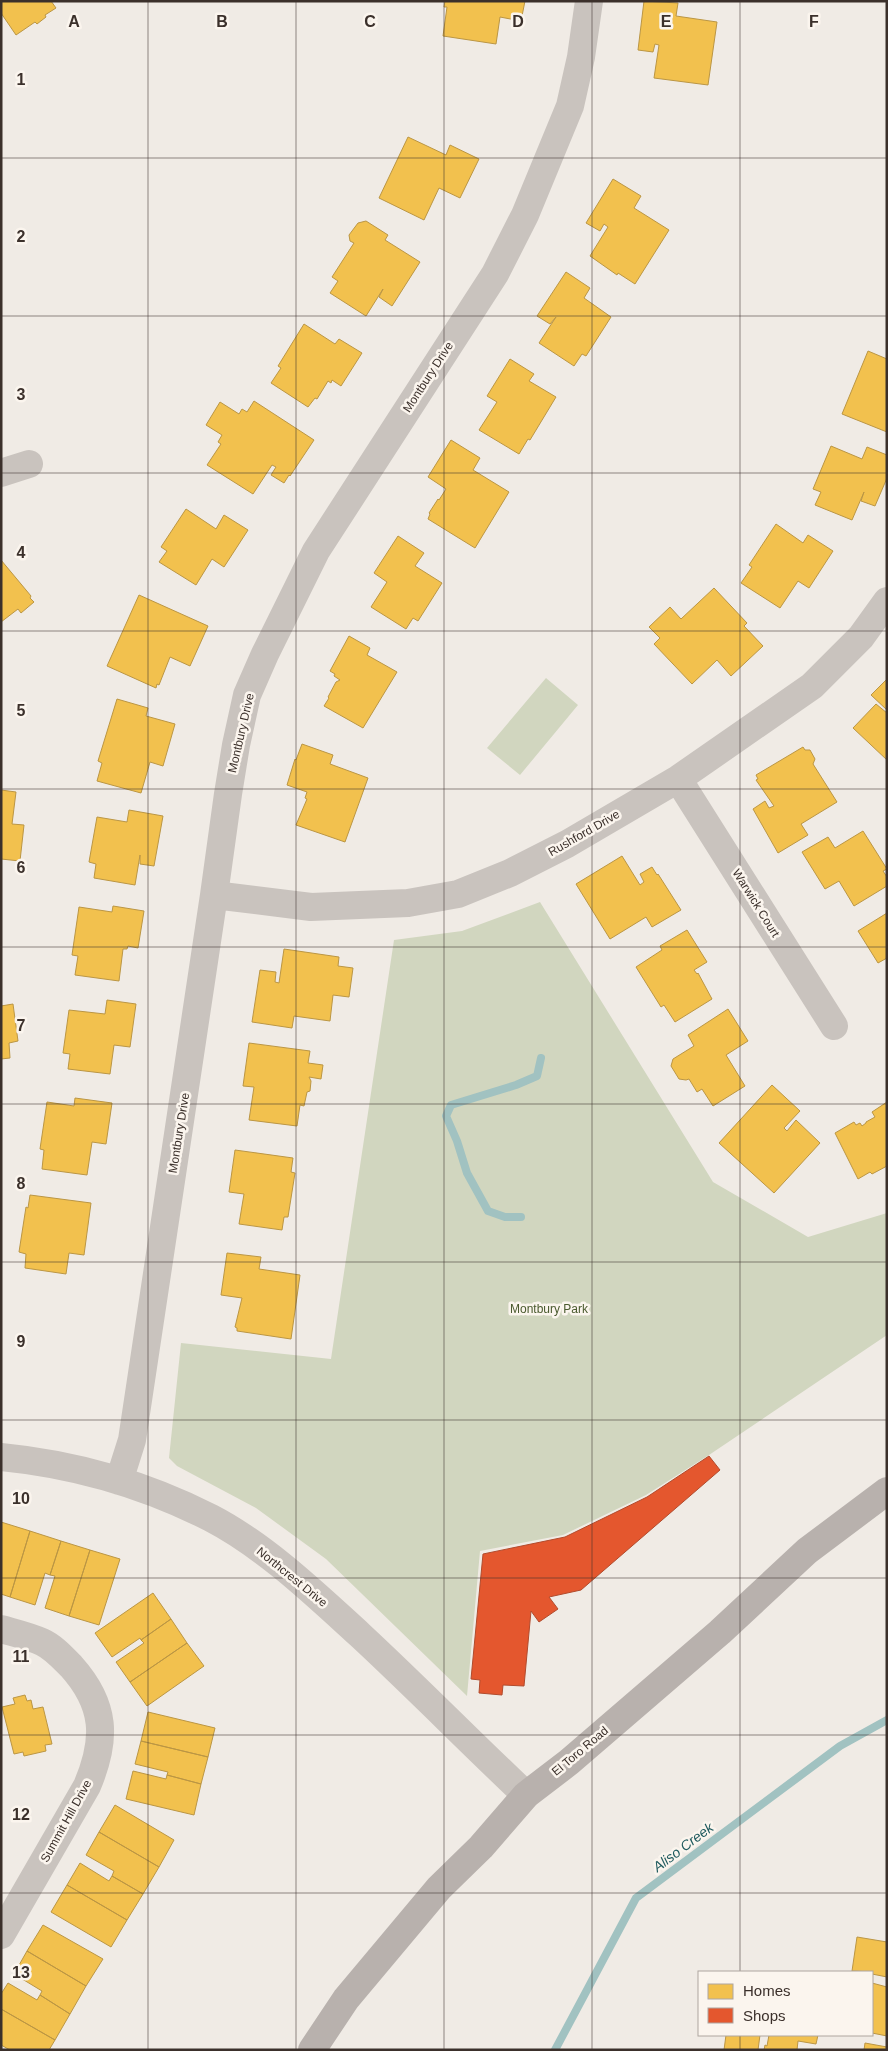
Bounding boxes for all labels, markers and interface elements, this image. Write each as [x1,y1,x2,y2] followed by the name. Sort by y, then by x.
[68,13,80,30] text: A
[216,13,228,30] text: B
[364,13,376,30] text: C
[512,13,524,30] text: D
[661,13,672,30] text: E
[809,13,819,30] text: F
[17,71,26,88] text: 1
[17,228,26,245] text: 2
[400,339,456,415] street label: Montbury Drive
[17,386,26,403] text: 3
[17,544,26,561] text: 4
[225,691,257,774] street label: Montbury Drive
[17,702,26,719] text: 5
[546,807,622,859] street label: Rushford Drive
[17,859,26,876] text: 6
[730,866,783,940] street label: Warwick Court
[17,1017,26,1034] text: 7
[166,1091,192,1174] street label: Montbury Drive
[17,1175,26,1192] text: 8
[510,1302,589,1316] park label: Montbury Park
[17,1333,26,1350] text: 9
[12,1490,30,1507] text: 10
[254,1544,330,1610] street label: Northcrest Drive
[13,1648,30,1665] text: 11
[549,1723,611,1779] street label: El Toro Road
[38,1777,95,1865] street label: Summit Hill Drive
[12,1806,30,1823] text: 12
[649,1818,717,1876] water label: Aliso Creek
[12,1964,30,1981] text: 13
[698,1971,873,2036] legend
[743,1982,791,1999] text: Homes
[743,2007,786,2024] text: Shops

